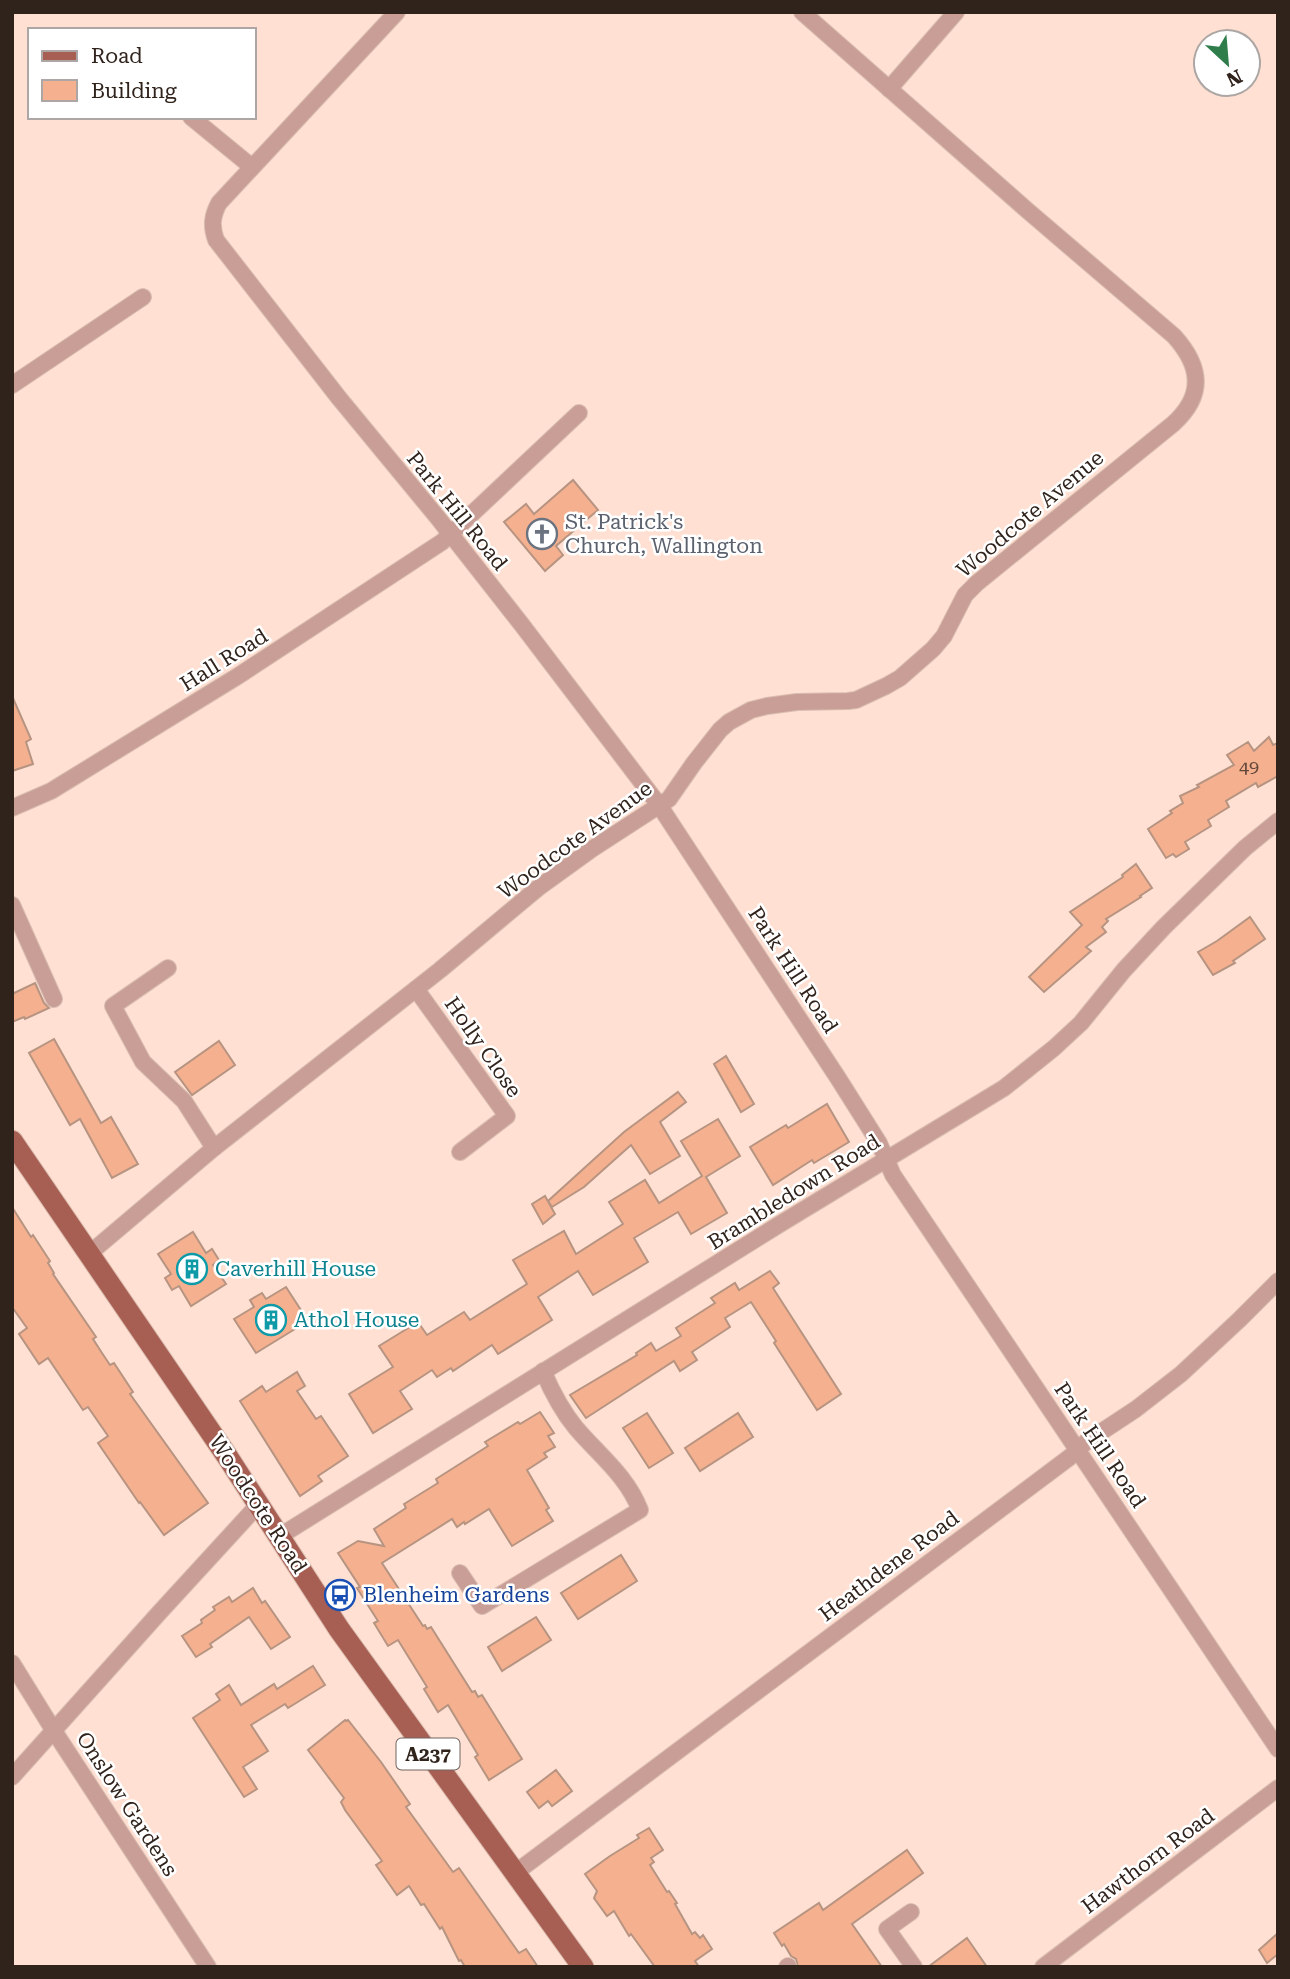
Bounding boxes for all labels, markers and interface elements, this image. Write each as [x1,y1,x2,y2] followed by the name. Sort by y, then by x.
[28,28,256,119] legend
[1192,28,1262,98] north arrow
[91,44,143,68] text: Road
[1222,64,1246,92] text: N
[91,79,177,103] text: Building
[952,446,1108,582] street label: Woodcote Avenue
[402,447,512,576] street label: Park Hill Road
[565,510,763,558] place label: St. Patrick's Church, Wallington
[525,517,559,551] church icon: St. Patrick's Church, Wallington
[176,623,273,696] street label: Hall Road
[1239,756,1259,777] house number: 49
[493,776,657,904] street label: Woodcote Avenue
[743,902,843,1038] street label: Park Hill Road
[440,992,526,1102] street label: Holly Close
[704,1129,885,1255] street label: Brambledown Road
[175,1252,209,1286] building icon: Caverhill House
[215,1257,376,1281] place label: Caverhill House
[254,1303,288,1337] building icon: Athol House
[294,1308,419,1332] place label: Athol House
[1049,1378,1151,1513] street label: Park Hill Road
[204,1430,312,1578] street label: Woodcote Road
[815,1505,964,1626] street label: Heathdene Road
[323,1578,357,1612] bus stop icon: Blenheim Gardens
[363,1583,550,1607] place label: Blenheim Gardens
[72,1728,182,1880] street label: Onslow Gardens
[396,1738,460,1770] road number: A237
[1077,1803,1219,1919] street label: Hawthorn Road

